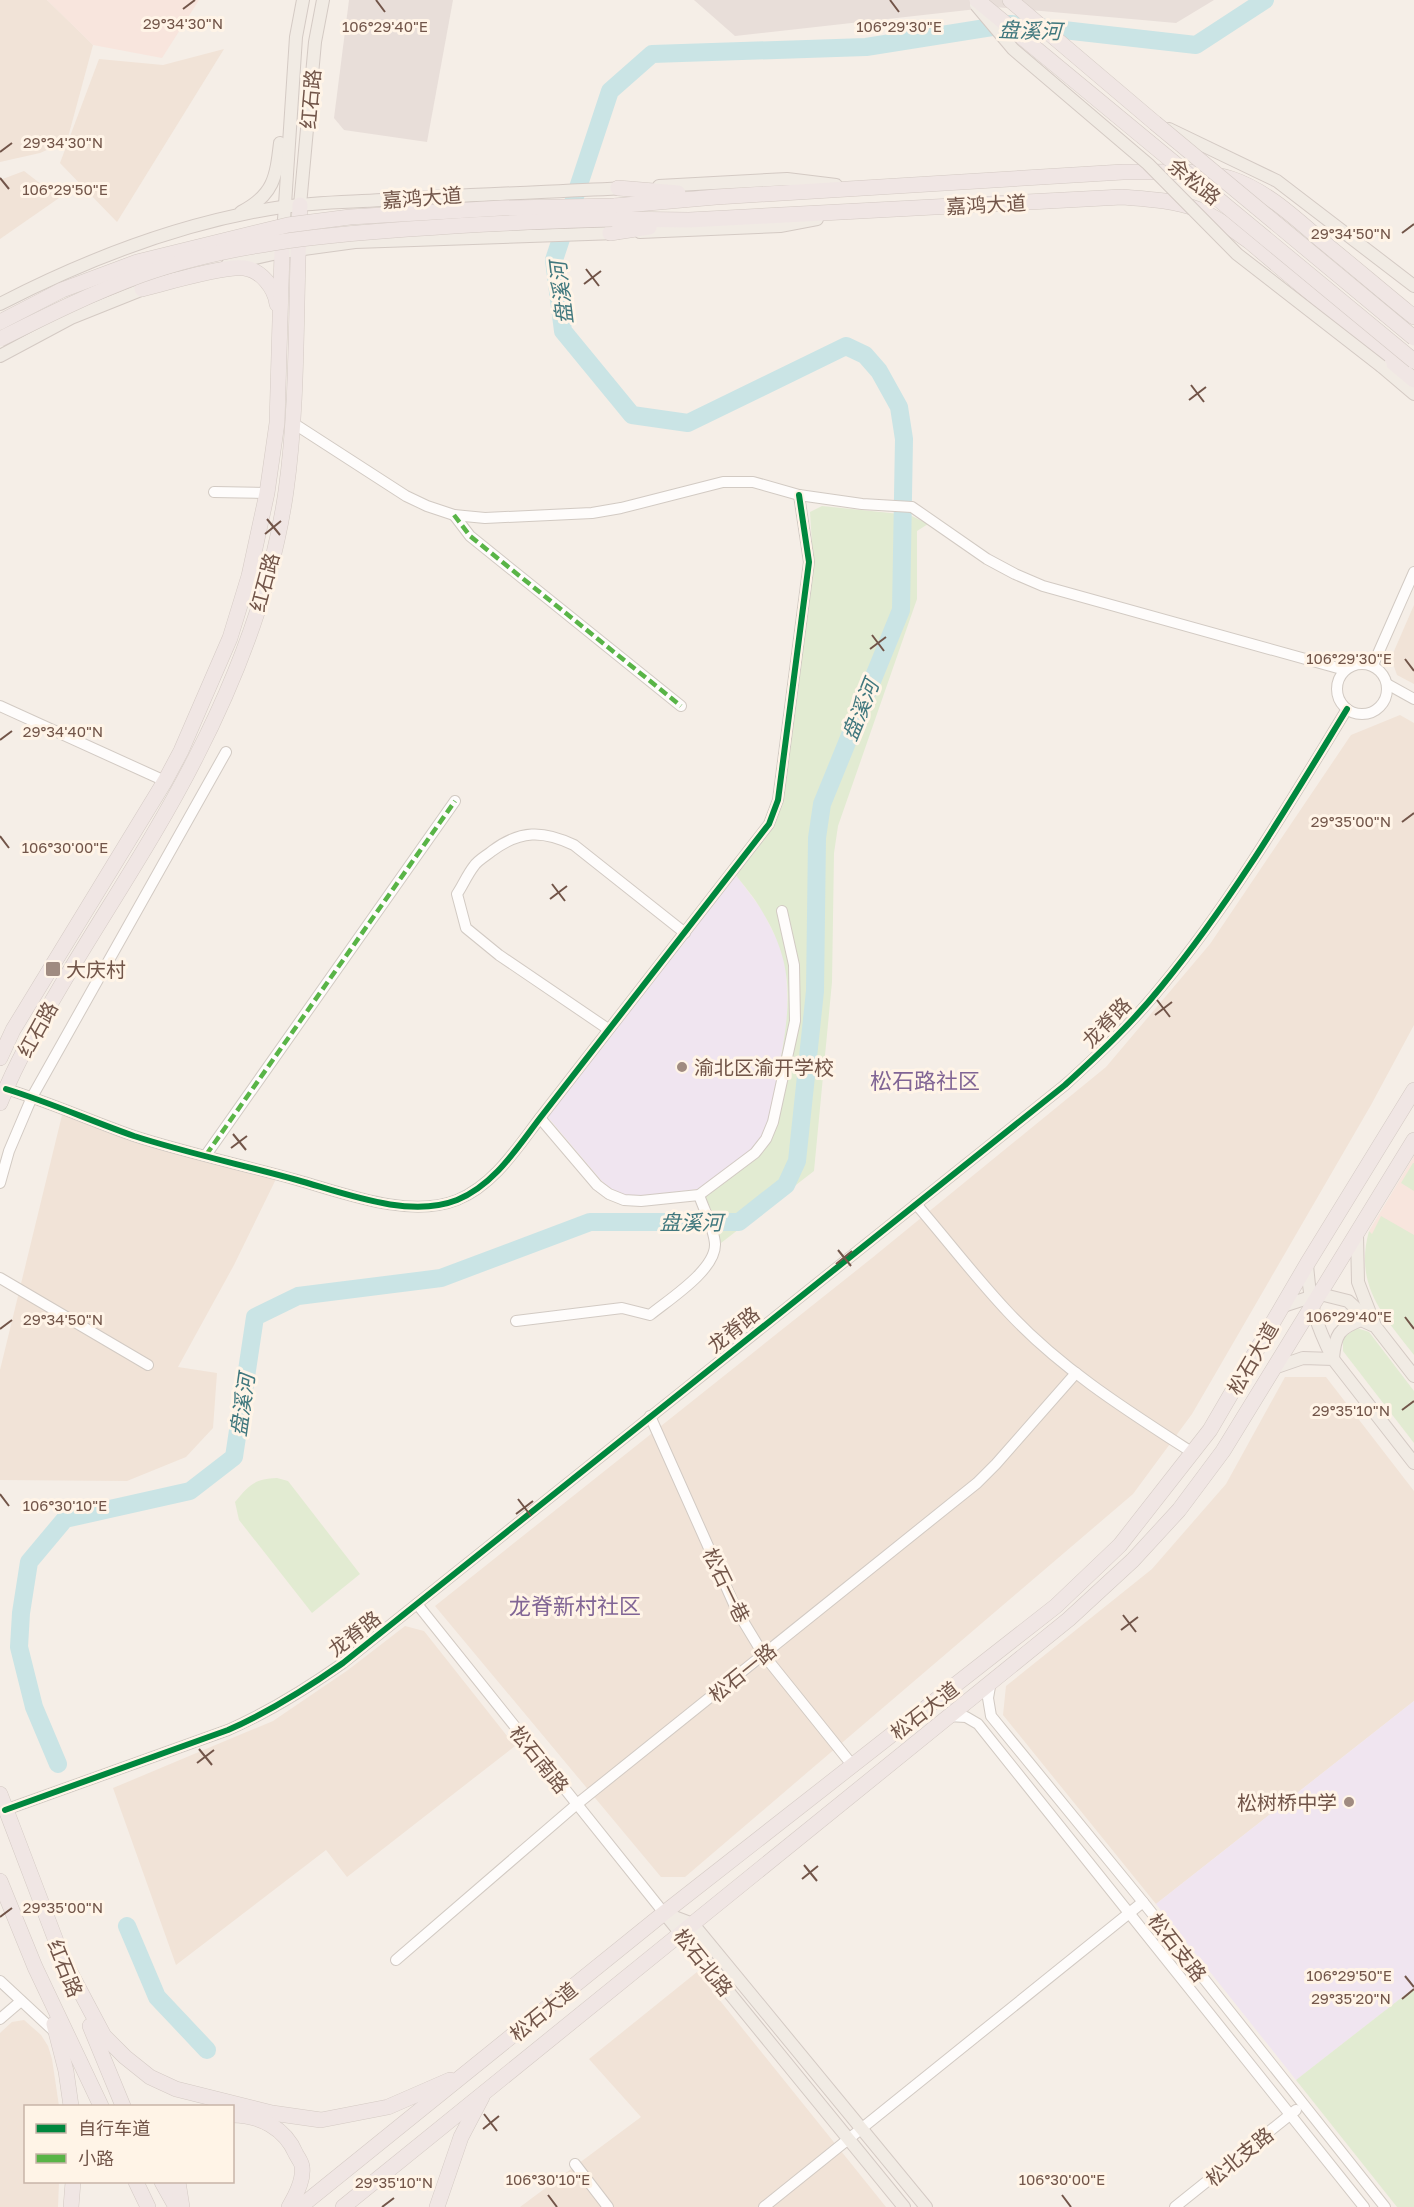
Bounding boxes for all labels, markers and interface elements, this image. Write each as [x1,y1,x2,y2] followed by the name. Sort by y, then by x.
[143,14,223,32] text: 29°34'30"N
[998,16,1066,44] water label: 盘溪河
[342,17,428,35] text: 106°29'40"E
[856,17,942,35] text: 106°29'30"E
[295,68,325,130] street label: 红石路
[23,133,103,151] text: 29°34'30"N
[1164,153,1226,209] street label: 余松路
[22,180,108,198] text: 106°29'50"E
[381,182,463,212] street label: 嘉鸿大道
[945,190,1027,218] street label: 嘉鸿大道
[1311,224,1391,242] text: 29°34'50"N
[544,256,578,326] water label: 盘溪河
[245,550,283,614] street label: 红石路
[1306,649,1392,667] text: 106°29'30"E
[836,672,885,744] water label: 盘溪河
[23,722,103,740] text: 29°34'40"N
[1311,812,1391,830] text: 29°35'00"N
[22,838,108,856] text: 106°30'00"E
[66,957,126,981] place label: 大庆村
[44,960,62,978] marker: 大庆村
[1077,992,1135,1052] street label: 龙脊路
[12,997,62,1061] street label: 红石路
[694,1055,834,1079] place label: 渝北区渝开学校
[675,1060,689,1074] marker: 渝北区渝开学校
[870,1067,980,1094] district label: 松石路社区
[660,1209,726,1235] water label: 盘溪河
[702,1301,764,1357] street label: 龙脊路
[1306,1307,1392,1325] text: 106°29'40"E
[23,1310,103,1328] text: 29°34'50"N
[1222,1317,1282,1399] street label: 松石大道
[225,1368,260,1438] water label: 盘溪河
[1312,1401,1390,1419] text: 29°35'10"N
[23,1496,107,1514] text: 106°30'10"E
[699,1544,755,1626] street label: 松石一巷
[509,1592,641,1619] district label: 龙脊新村社区
[323,1605,385,1661] street label: 龙脊路
[703,1638,781,1706] street label: 松石一路
[885,1676,963,1744] street label: 松石大道
[506,1720,574,1798] street label: 松石南路
[1237,1790,1337,1814] place label: 松树桥中学
[1342,1795,1356,1809] marker: 松树桥中学
[23,1898,103,1916] text: 29°35'00"N
[1144,1908,1212,1986] street label: 松石支路
[670,1923,738,2001] street label: 松石北路
[44,1936,88,2000] street label: 红石路
[1306,1966,1392,1984] text: 106°29'50"E
[504,1977,582,2045] street label: 松石大道
[1311,1989,1391,2007] text: 29°35'20"N
[24,2105,234,2183] legend
[78,2117,150,2139] text: 自行车道
[1200,2122,1278,2190] street label: 松北支路
[78,2147,114,2169] text: 小路
[506,2170,590,2188] text: 106°30'10"E
[1019,2170,1105,2188] text: 106°30'00"E
[355,2173,433,2191] text: 29°35'10"N

